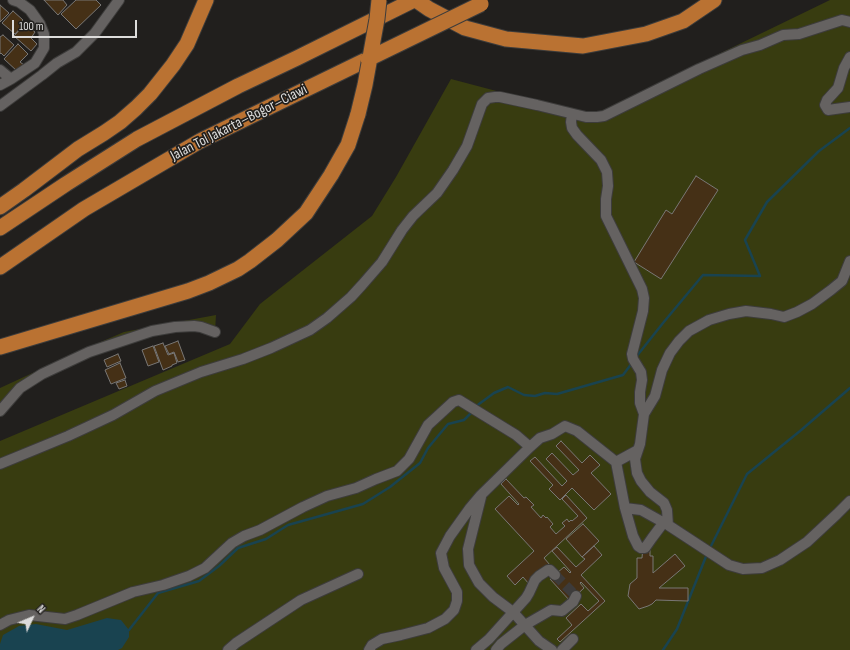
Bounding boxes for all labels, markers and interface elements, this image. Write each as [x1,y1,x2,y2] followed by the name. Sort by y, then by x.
[14,12,139,38] scale bar
[19,19,44,34] text: 100 m
[168,81,310,165] street label: Jalan Tol Jakarta–Bogor–Ciawi
[12,598,52,638] north arrow
[34,603,48,616] text: N

